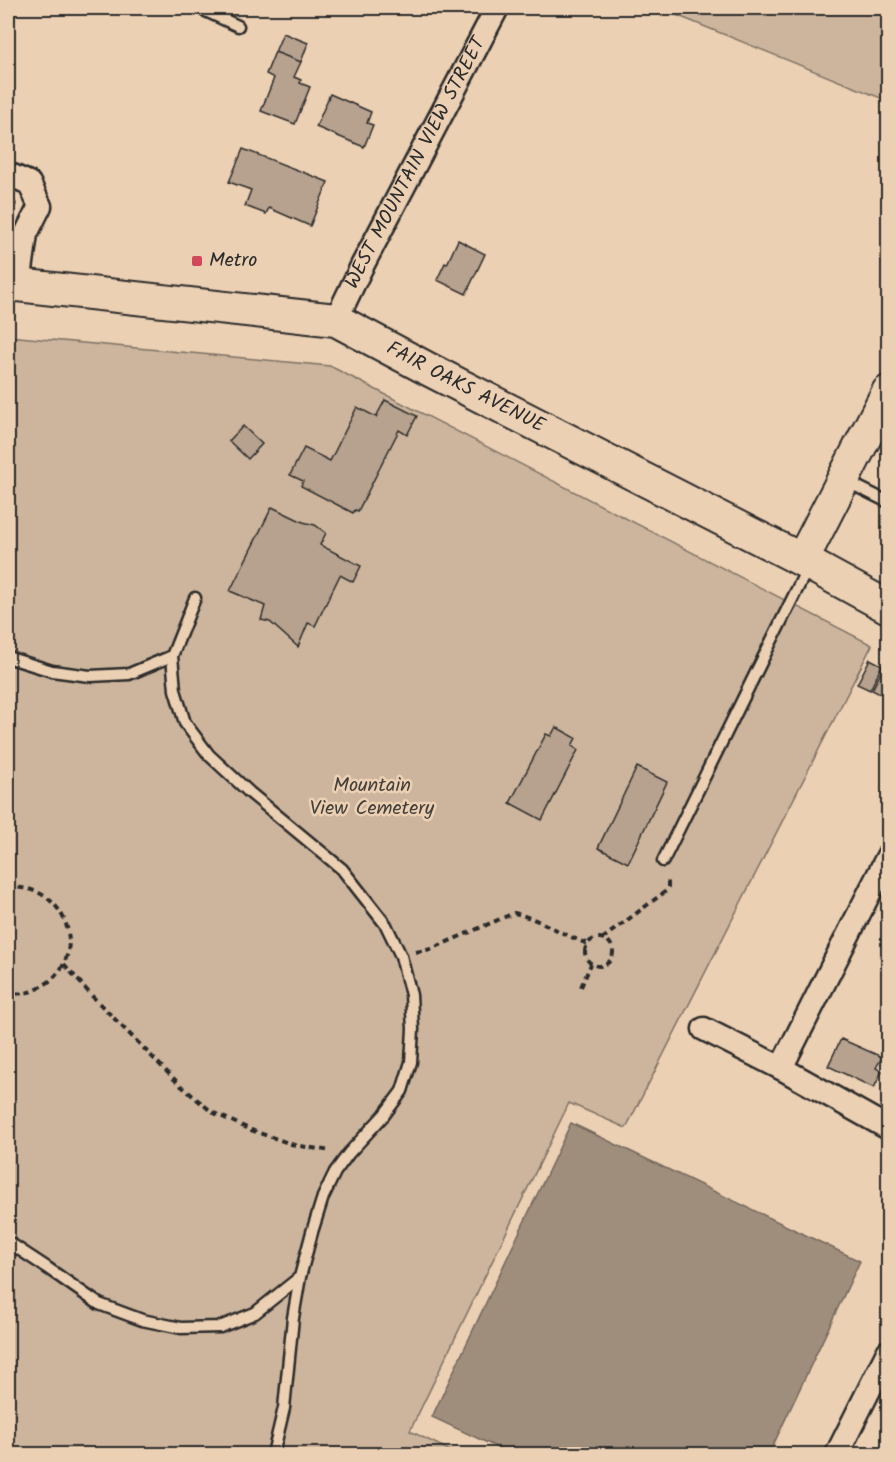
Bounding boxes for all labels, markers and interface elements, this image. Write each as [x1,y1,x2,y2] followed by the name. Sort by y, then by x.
[337,30,496,295] street label: WEST MOUNTAIN VIEW STREET
[209,245,257,277] place label: Metro
[190,254,204,268] marker: Metro
[380,333,552,443] street label: FAIR OAKS AVENUE
[310,770,435,825] park label: Mountain View Cemetery

